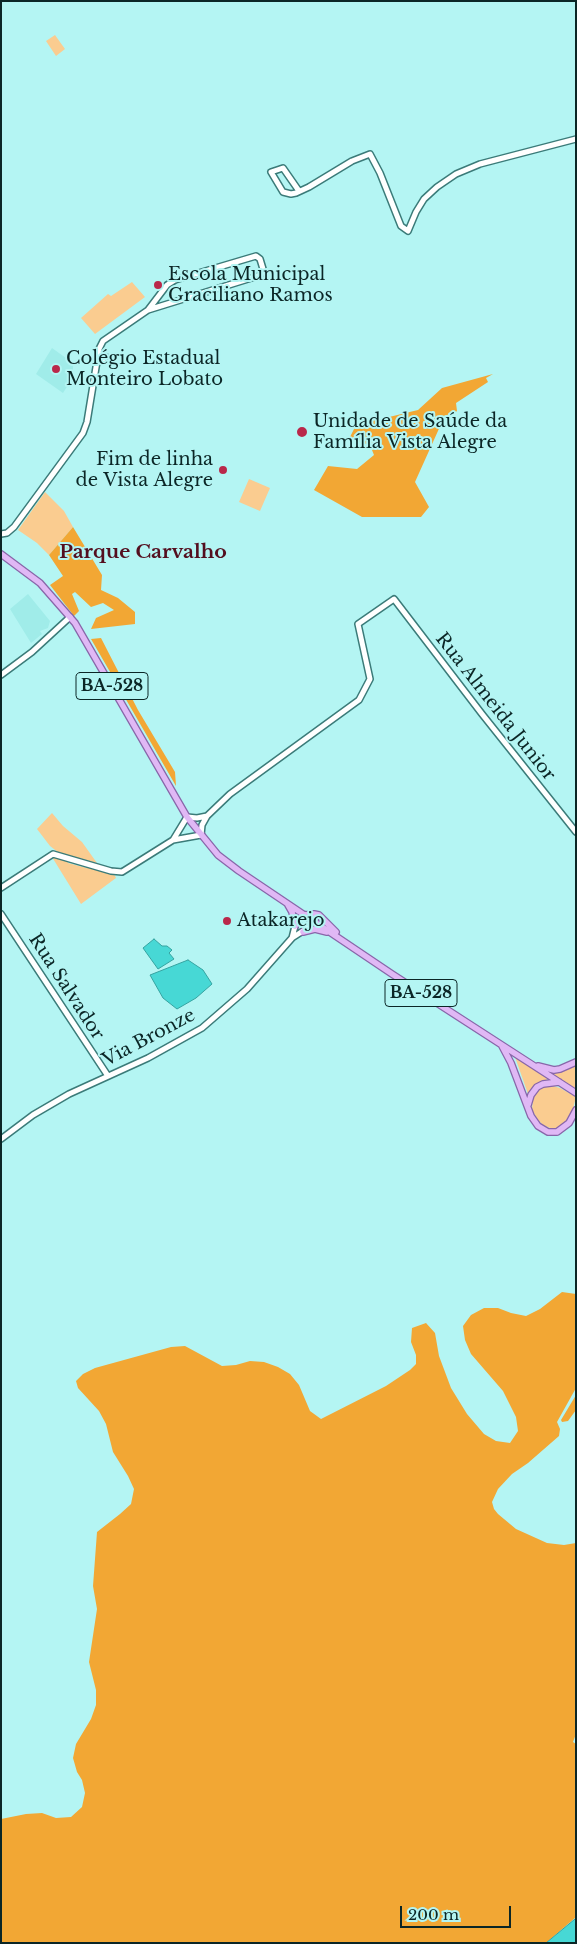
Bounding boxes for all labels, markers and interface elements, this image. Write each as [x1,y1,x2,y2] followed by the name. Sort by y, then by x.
[168,264,333,306] place label: Escola Municipal Graciliano Ramos
[152,279,164,291] marker: Escola Municipal Graciliano Ramos
[66,348,223,390] place label: Colégio Estadual Monteiro Lobato
[50,363,62,375] marker: Colégio Estadual Monteiro Lobato
[313,411,507,454] place label: Unidade de Saúde da Família Vista Alegre
[295,425,309,439] marker: Unidade de Saúde da Família Vista Alegre
[76,449,213,492] place label: Fim de linha de Vista Alegre
[217,464,229,476] marker: Fim de linha de Vista Alegre
[59,542,227,564] district label: Parque Carvalho
[431,629,559,785] street label: Rua Almeida Junior
[76,672,148,699] road number: BA-528
[237,910,325,932] place label: Atakarejo
[221,915,233,927] marker: Atakarejo
[24,930,108,1044] street label: Rua Salvador
[385,980,457,1006] road number: BA-528
[99,1005,199,1071] street label: Via Bronze
[402,1896,513,1928] scale bar
[408,1905,459,1924] text: 200 m

